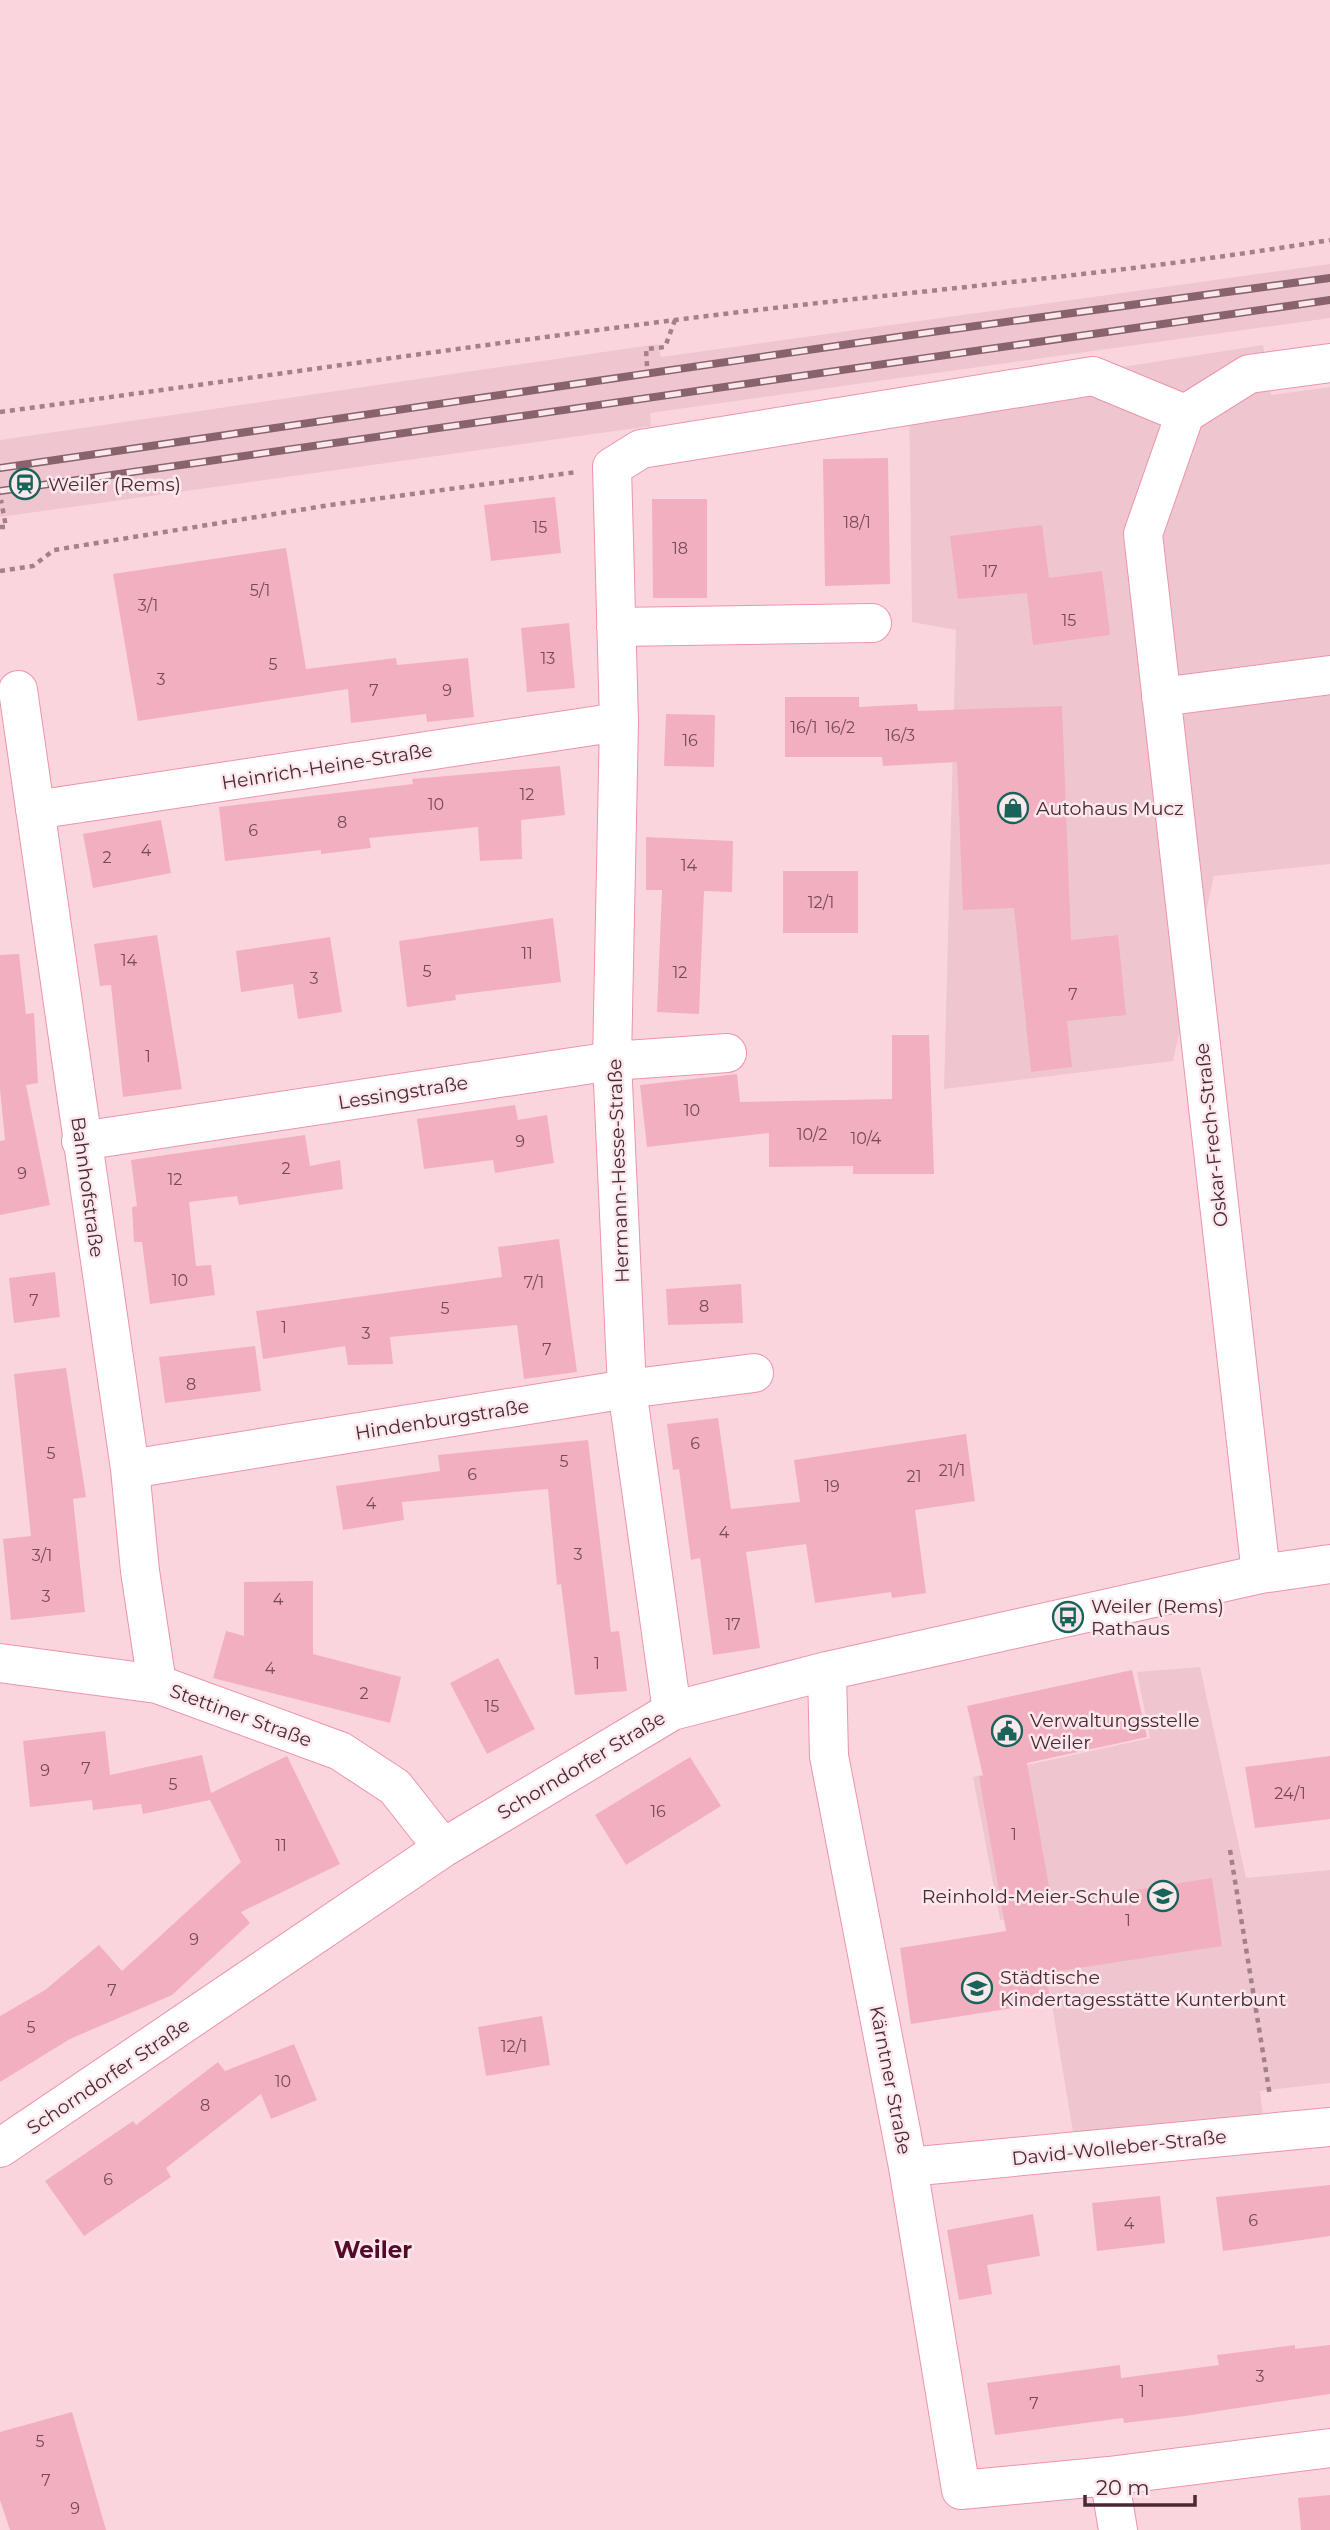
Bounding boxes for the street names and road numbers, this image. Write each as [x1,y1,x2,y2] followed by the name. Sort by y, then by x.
[220,738,434,795] street label: Heinrich-Heine-Straße
[1190,1042,1233,1228] street label: Oskar-Frech-Straße
[603,1058,634,1284] street label: Hermann-Hesse-Straße
[336,1071,470,1114] street label: Lessingstraße
[66,1115,109,1259] street label: Bahnhofstraße
[353,1394,531,1445] street label: Hindenburgstraße
[167,1679,315,1752] street label: Stettiner Straße
[493,1706,669,1825] street label: Schorndorfer Straße
[865,2004,916,2156] street label: Kärntner Straße
[22,2013,194,2140] street label: Schorndorfer Straße
[1011,2125,1228,2170] street label: David-Wolleber-Straße

